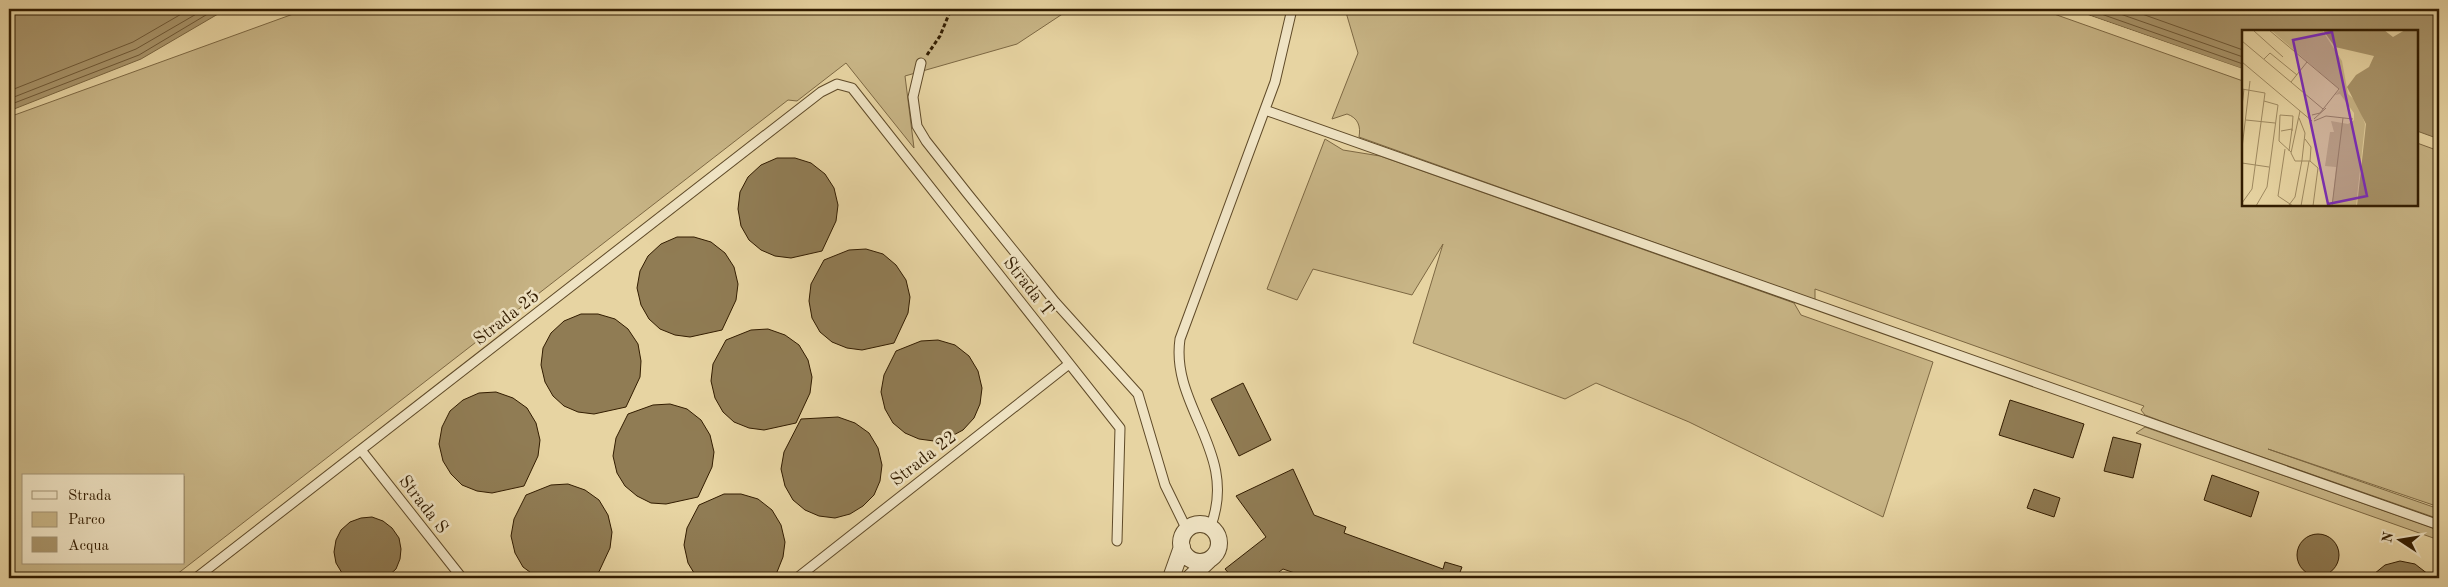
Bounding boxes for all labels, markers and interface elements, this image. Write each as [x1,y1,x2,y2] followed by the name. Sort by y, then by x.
[2242,30,2418,206] inset map
[1000,254,1057,320] street label: Strada T
[470,287,543,349] street label: Strada 25
[887,428,960,490] street label: Strada 22
[395,472,451,537] street label: Strada S
[22,474,185,564] legend
[68,489,112,504] text: Strada
[68,513,105,528] text: Parco
[2376,514,2426,564] north arrow
[2380,531,2396,544] text: N
[68,539,110,554] text: Acqua

